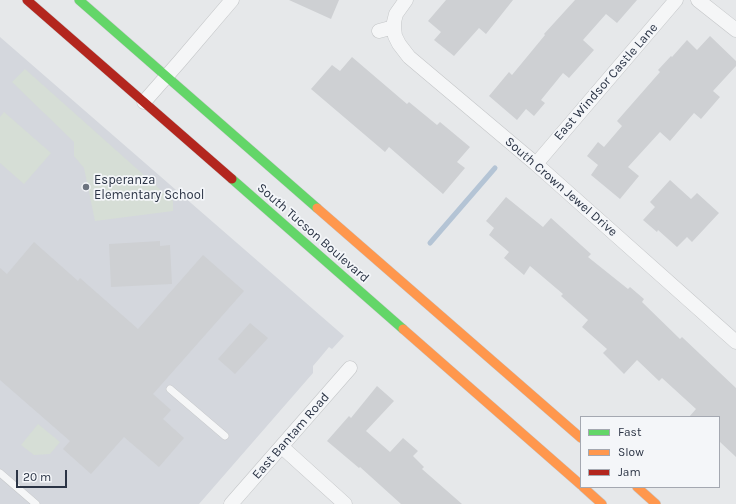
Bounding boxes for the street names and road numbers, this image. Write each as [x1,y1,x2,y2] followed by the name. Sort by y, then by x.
[551,20,661,144] street label: East Windsor Castle Lane
[502,134,620,240] street label: South Crown Jewel Drive
[254,180,372,286] street label: South Tucson Boulevard
[249,390,333,482] street label: East Bantam Road

